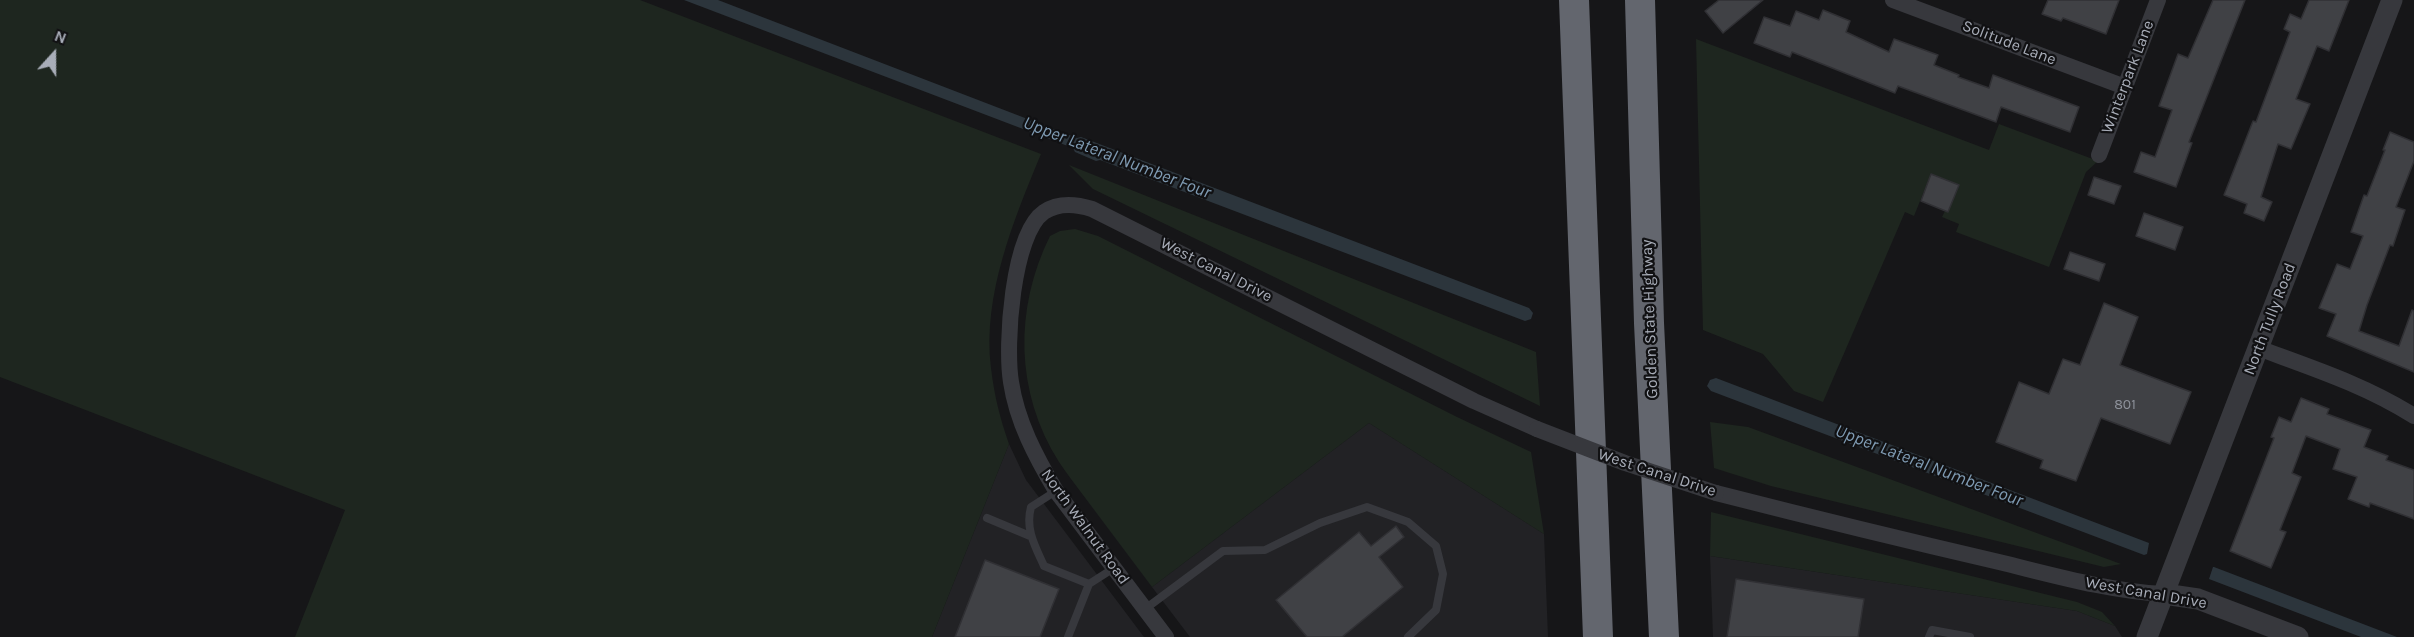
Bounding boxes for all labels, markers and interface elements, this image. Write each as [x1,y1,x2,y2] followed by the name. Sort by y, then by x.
[1959,16,2059,70] street label: Solitude Lane
[2098,18,2158,136] street label: Winterpark Lane
[24,24,84,84] north arrow
[52,26,69,48] text: N
[1020,112,1214,204] water label: Upper Lateral Number Four
[1157,234,1275,306] street label: West Canal Drive
[1638,239,1662,399] street label: Golden State Highway
[2240,260,2300,378] street label: North Tully Road
[2114,397,2136,413] house number: 801
[1832,420,2026,512] water label: Upper Lateral Number Four
[1596,445,1718,501] street label: West Canal Drive
[1037,466,1133,588] street label: North Walnut Road
[2084,573,2208,613] street label: West Canal Drive

